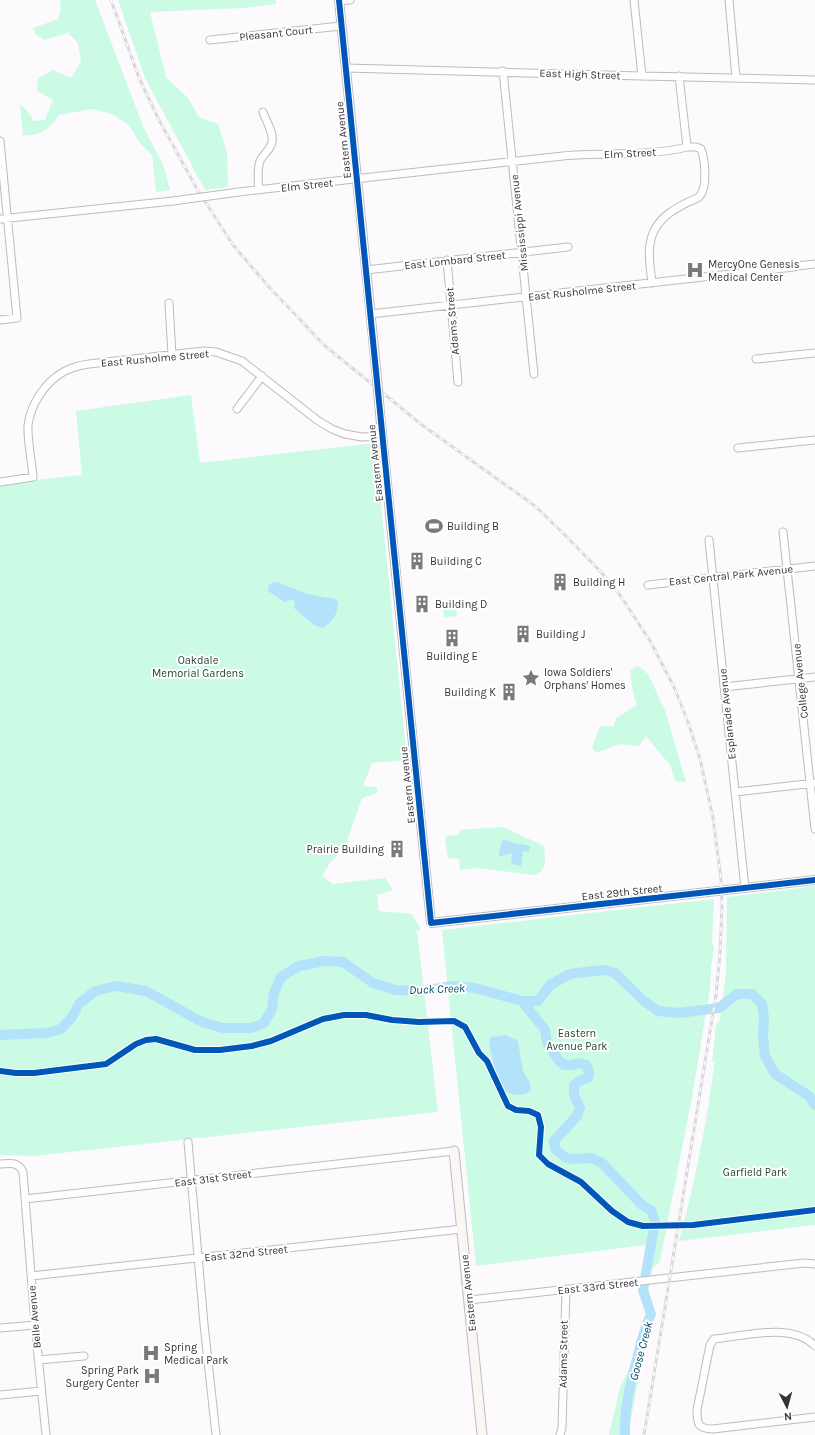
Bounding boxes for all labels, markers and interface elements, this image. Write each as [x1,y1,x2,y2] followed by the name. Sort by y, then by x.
[239,23,313,44] street label: Pleasant Court
[539,67,621,82] street label: East High Street
[333,101,354,179] street label: Eastern Avenue
[604,146,657,161] street label: Elm Street
[508,174,531,272] street label: Mississippi Avenue
[280,176,334,195] street label: Elm Street
[404,249,506,272] street label: East Lombard Street
[708,258,800,284] place label: MercyOne Genesis Medical Center
[685,260,705,280] hospital icon: MercyOne Genesis Medical Center
[527,279,637,304] street label: East Rusholme Street
[443,287,462,355] street label: Adams Street
[100,347,210,370] street label: East Rusholme Street
[365,424,386,502] street label: Eastern Avenue
[424,516,444,536] sports icon: Building B
[447,520,499,533] place label: Building B
[407,551,427,571] building icon: Building C
[430,555,482,568] place label: Building C
[668,562,794,588] street label: East Central Park Avenue
[550,572,570,592] building icon: Building H
[573,576,625,589] place label: Building H
[412,594,432,614] building icon: Building D
[435,598,487,611] place label: Building D
[513,624,533,644] building icon: Building J
[442,628,462,648] building icon: Building E
[536,628,586,641] place label: Building J
[790,643,811,719] street label: College Avenue
[426,650,478,663] place label: Building E
[152,654,244,680] park label: Oakdale Memorial Gardens
[544,666,626,692] place label: Iowa Soldiers' Orphans' Homes
[521,668,541,688] place icon: Iowa Soldiers' Orphans' Homes
[716,668,739,760] street label: Esplanade Avenue
[499,682,519,702] building icon: Building K
[444,686,496,699] place label: Building K
[397,746,418,824] street label: Eastern Avenue
[387,839,407,859] building icon: Prairie Building
[307,843,385,856] place label: Prairie Building
[581,882,663,903] street label: East 29th Street
[409,981,466,997] water label: Duck Creek
[546,1027,608,1053] park label: Eastern Avenue Park
[723,1166,787,1179] park label: Garfield Park
[174,1167,252,1190] street label: East 31st Street
[204,1243,288,1264] street label: East 32nd Street
[458,1254,479,1332] street label: Eastern Avenue
[557,1276,639,1297] street label: East 33rd Street
[25,1285,44,1349] street label: Belle Avenue
[626,1319,656,1382] water label: Goose Creek
[556,1320,571,1388] street label: Adams Street
[164,1341,229,1367] place label: Spring Medical Park
[141,1343,161,1363] hospital icon: Spring Medical Park
[66,1364,139,1390] place label: Spring Park Surgery Center
[142,1366,162,1386] hospital icon: Spring Park Surgery Center
[767,1387,807,1427] north arrow
[783,1410,793,1423] text: N

